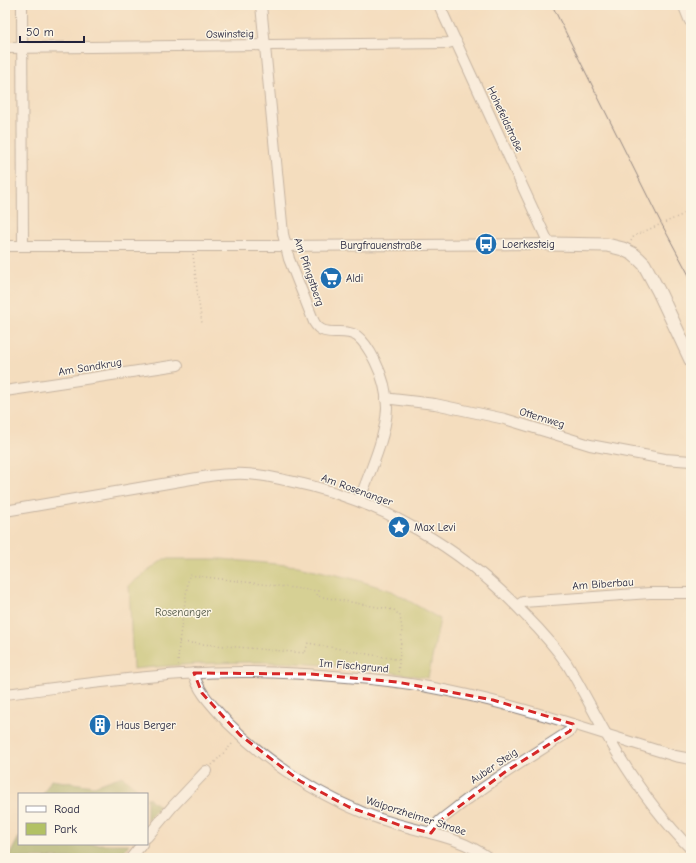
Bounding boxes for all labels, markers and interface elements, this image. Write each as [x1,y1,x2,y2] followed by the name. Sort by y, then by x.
[20,18,84,44] scale bar
[26,25,54,39] text: 50 m
[206,27,254,41] street label: Oswinsteig
[484,84,526,154] street label: Hohefeldstraße
[473,231,499,257] bus stop icon: Loerkesteig
[291,236,327,308] street label: Am Pfingstberg
[502,238,555,251] place label: Loerkesteig
[340,239,422,252] street label: Burgfrauenstraße
[318,265,344,291] supermarket icon: Aldi
[346,272,363,285] place label: Aldi
[57,356,123,378] street label: Am Sandkrug
[518,405,566,431] street label: Otternweg
[320,471,395,509] street label: Am Rosenanger
[386,514,412,540] place icon: Max Levi
[414,521,456,534] place label: Max Levi
[572,575,634,593] street label: Am Biberbau
[155,606,212,619] park label: Rosenanger
[319,657,389,676] street label: Im Fischgrund
[87,712,113,738] building icon: Haus Berger
[116,719,176,732] place label: Haus Berger
[468,745,520,787] street label: Auber Steig
[18,793,148,845] legend
[364,794,468,838] street label: Walporzheimer Straße
[54,802,80,816] text: Road
[54,822,77,836] text: Park

